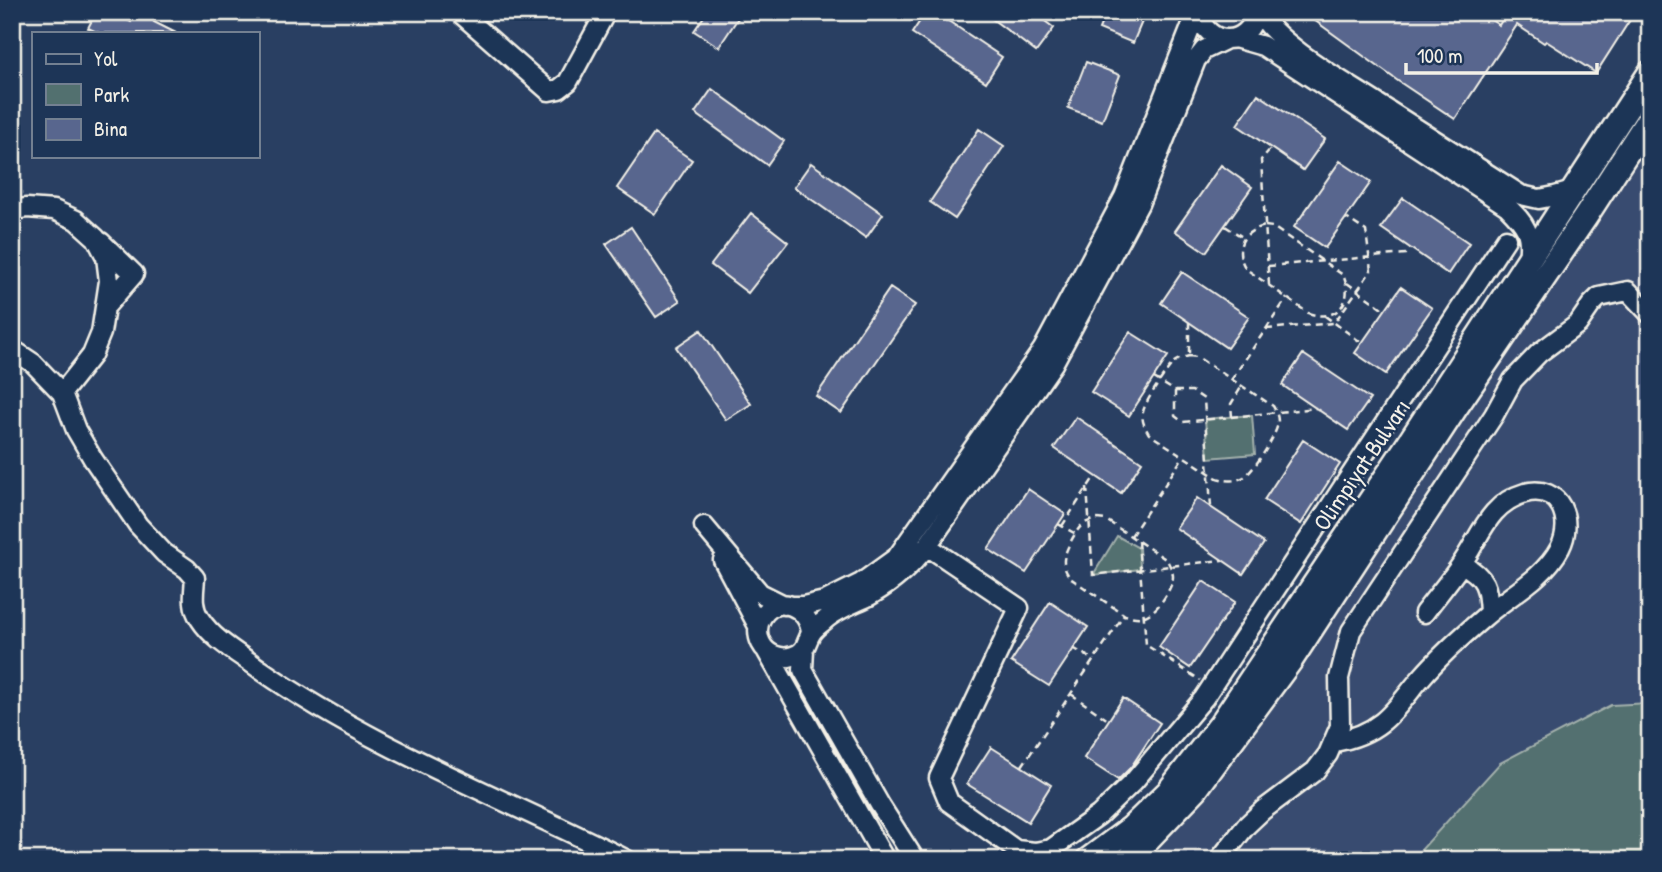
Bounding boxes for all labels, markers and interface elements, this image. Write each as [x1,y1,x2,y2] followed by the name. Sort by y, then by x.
[32,32,259,158] legend
[1406,32,1597,76] scale bar
[1417,41,1463,70] text: 100 m
[94,44,118,73] text: Yol
[94,80,129,109] text: Park
[94,114,127,143] text: Bina
[1305,392,1417,536] street label: Olimpiyat Bulvarı

